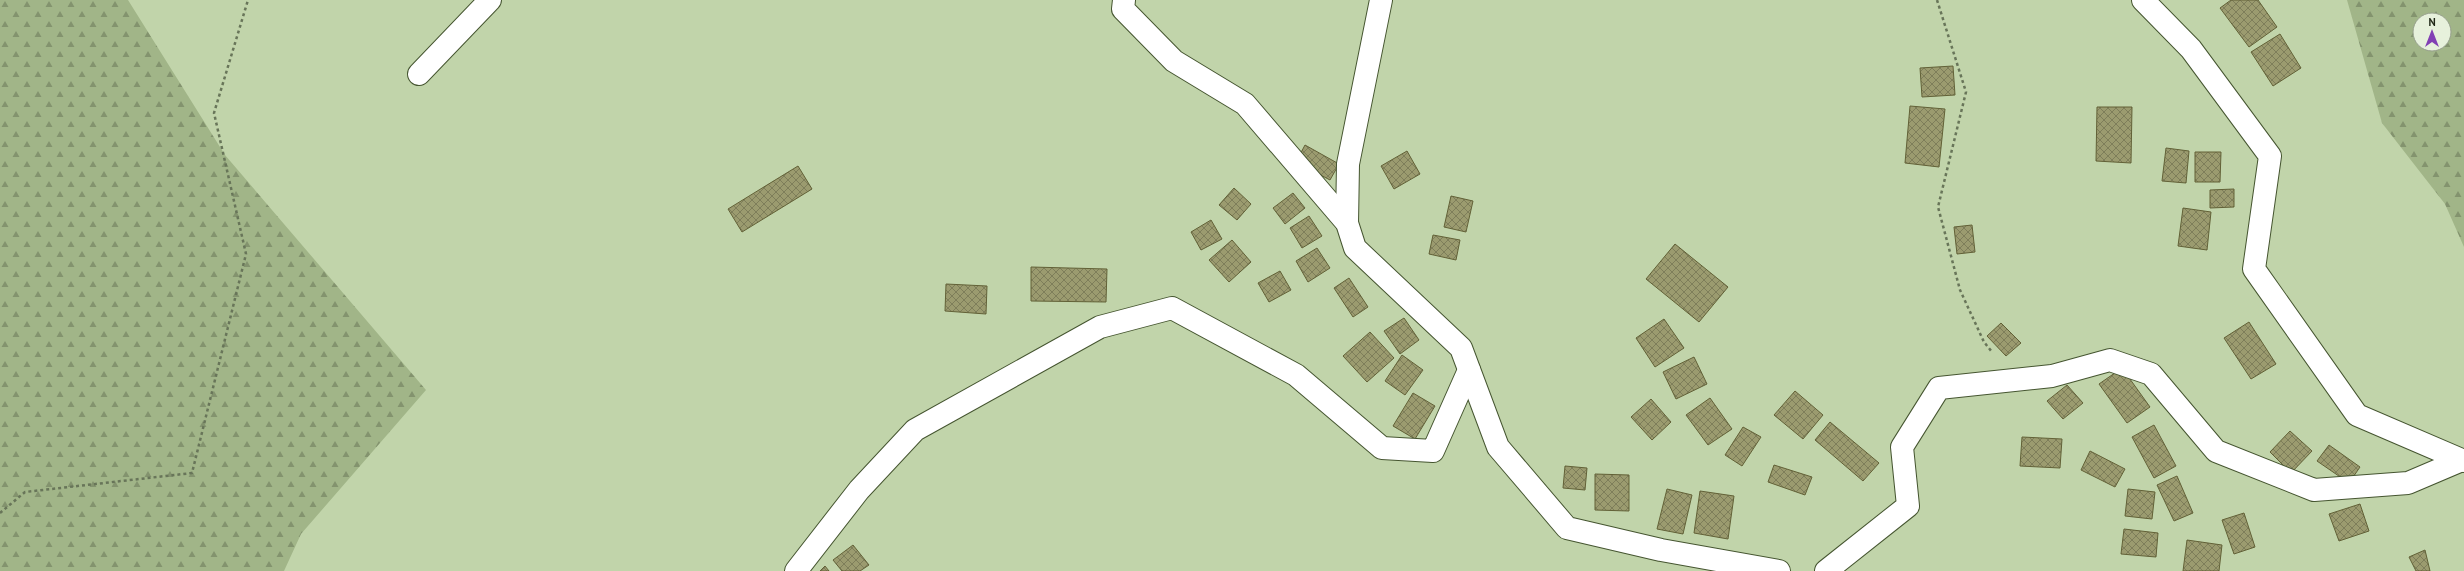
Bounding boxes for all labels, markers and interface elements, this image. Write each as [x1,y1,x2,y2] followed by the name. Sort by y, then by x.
[2412,12,2452,52] north arrow
[2428,15,2436,29] text: N

